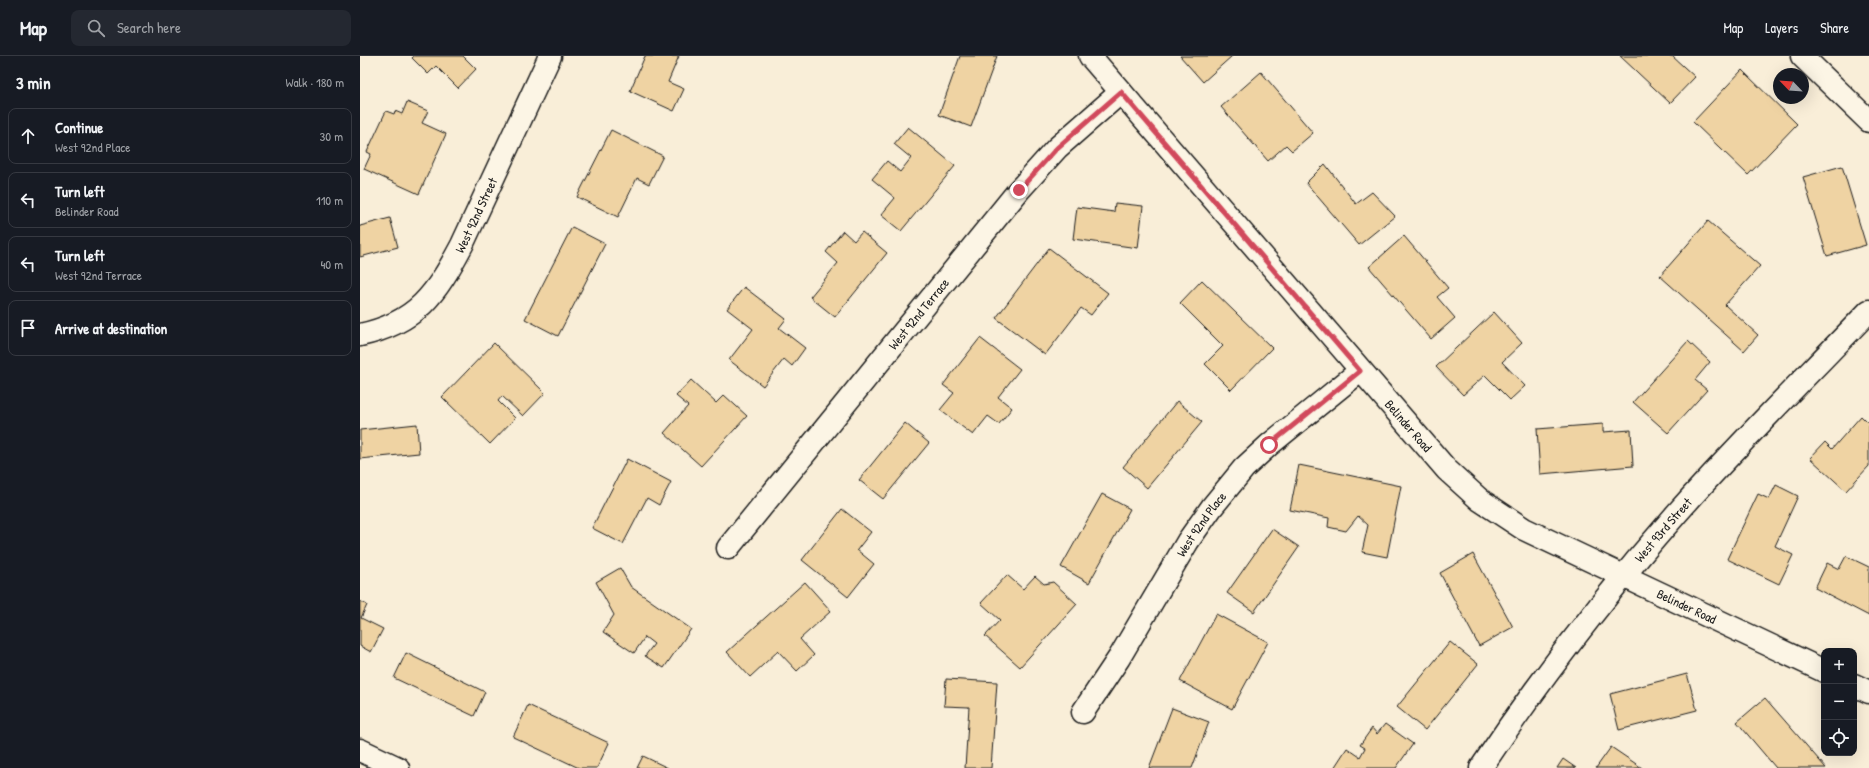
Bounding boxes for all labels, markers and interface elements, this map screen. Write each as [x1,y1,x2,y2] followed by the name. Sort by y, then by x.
[71,10,351,46] search box
[20,15,47,41] text: Map
[85,17,107,39] icon: search
[117,17,181,38] text: Search here
[1723,18,1743,37] text: Map
[1765,18,1798,37] text: Layers
[1820,18,1849,37] text: Share
[1773,68,1809,104] north arrow
[16,71,51,94] text: 3 min
[285,73,344,91] text: Walk · 180 m
[55,117,103,138] text: Continue
[17,125,39,147] icon: ahead
[320,127,343,145] text: 30 m
[55,138,130,156] text: West 92nd Place
[451,174,501,256] street label: West 92nd Street
[55,181,105,202] text: Turn left
[1010,181,1028,199] route end
[17,189,39,211] icon: left
[316,191,343,209] text: 110 m
[55,202,119,220] text: Belinder Road
[55,245,105,266] text: Turn left
[17,253,39,275] icon: left
[320,255,343,273] text: 40 m
[55,266,142,284] text: West 92nd Terrace
[884,274,953,353] street label: West 92nd Terrace
[17,317,39,339] icon: arrive
[55,318,167,339] text: Arrive at destination
[1381,396,1436,456] street label: Belinder Road
[1260,436,1278,454] route start
[1172,488,1230,560] street label: West 92nd Place
[1630,493,1696,566] street label: West 93rd Street
[1654,584,1719,628] street label: Belinder Road
[1821,648,1857,756] map controls
[1821,648,1857,684] button: +
[1821,684,1857,720] button: −
[1821,720,1857,756] button: locate

